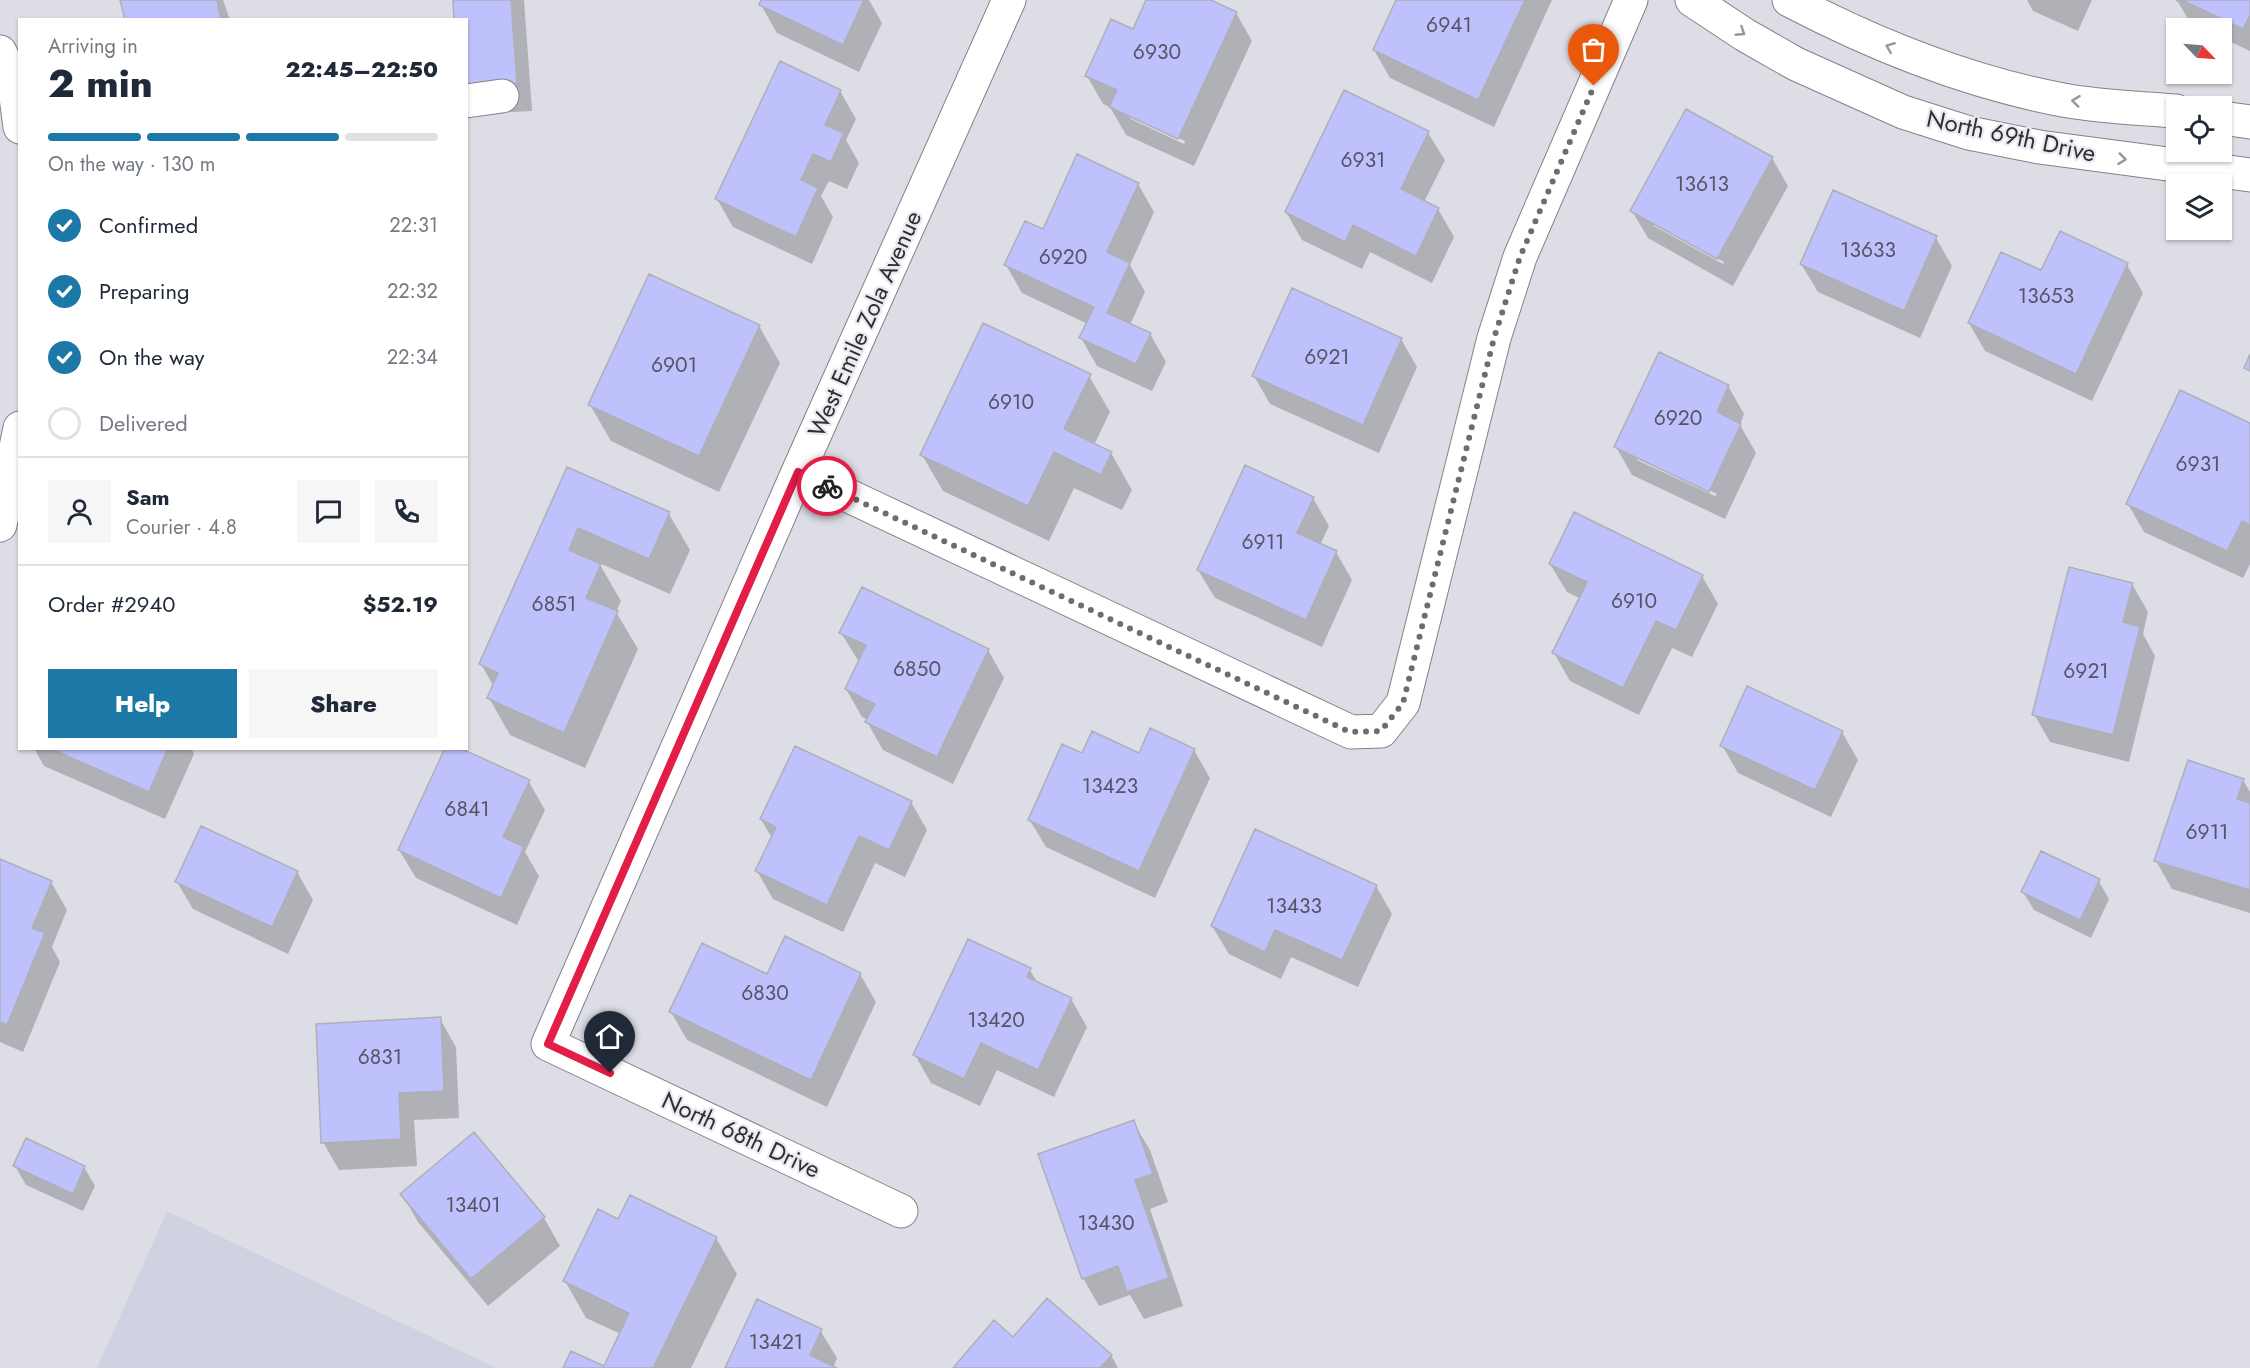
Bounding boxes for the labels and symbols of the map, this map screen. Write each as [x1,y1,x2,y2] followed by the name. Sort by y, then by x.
[1426,10,1472,40] house number: 6941
[2166,18,2232,84] north arrow
[1568,24,1619,86] pin
[1734,25,1745,36] one-way arrow
[1133,37,1181,67] house number: 6930
[1885,42,1896,54] one-way arrow
[2072,96,2081,108] one-way arrow
[1923,101,2099,171] street label: North 69th Drive
[1340,145,1386,175] house number: 6931
[2117,152,2126,164] one-way arrow
[1675,169,1729,199] house number: 13613
[799,205,930,443] street label: West Emile Zola Avenue
[1840,235,1896,265] house number: 13633
[1039,242,1087,272] house number: 6920
[2018,281,2074,311] house number: 13653
[1304,342,1350,372] house number: 6921
[651,350,697,380] house number: 6901
[988,387,1034,417] house number: 6910
[1654,403,1702,433] house number: 6920
[2175,449,2221,479] house number: 6931
[797,456,857,516] courier
[1241,527,1285,557] house number: 6911
[1611,586,1657,616] house number: 6910
[532,589,576,619] house number: 6851
[893,654,941,684] house number: 6850
[2063,656,2109,686] house number: 6921
[1082,771,1138,801] house number: 13423
[444,794,490,824] house number: 6841
[2185,817,2229,847] house number: 6911
[1266,891,1322,921] house number: 13433
[741,978,789,1008] house number: 6830
[967,1005,1025,1035] house number: 13420
[584,1011,635,1073] pin
[358,1042,402,1072] house number: 6831
[656,1082,826,1187] street label: North 68th Drive
[445,1190,501,1220] house number: 13401
[1077,1208,1135,1238] house number: 13430
[749,1327,803,1357] house number: 13421

